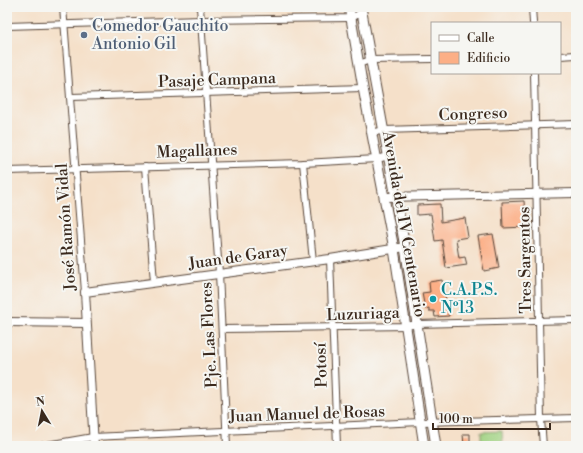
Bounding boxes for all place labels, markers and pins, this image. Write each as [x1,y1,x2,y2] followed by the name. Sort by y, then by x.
[91,16,228,54] place label: Comedor Gauchito Antonio Gil
[79,30,89,40] marker: Comedor Gauchito Antonio Gil
[441,280,497,318] place label: C.A.P.S. Nº13
[428,294,438,304] marker: C.A.P.S. Nº13

